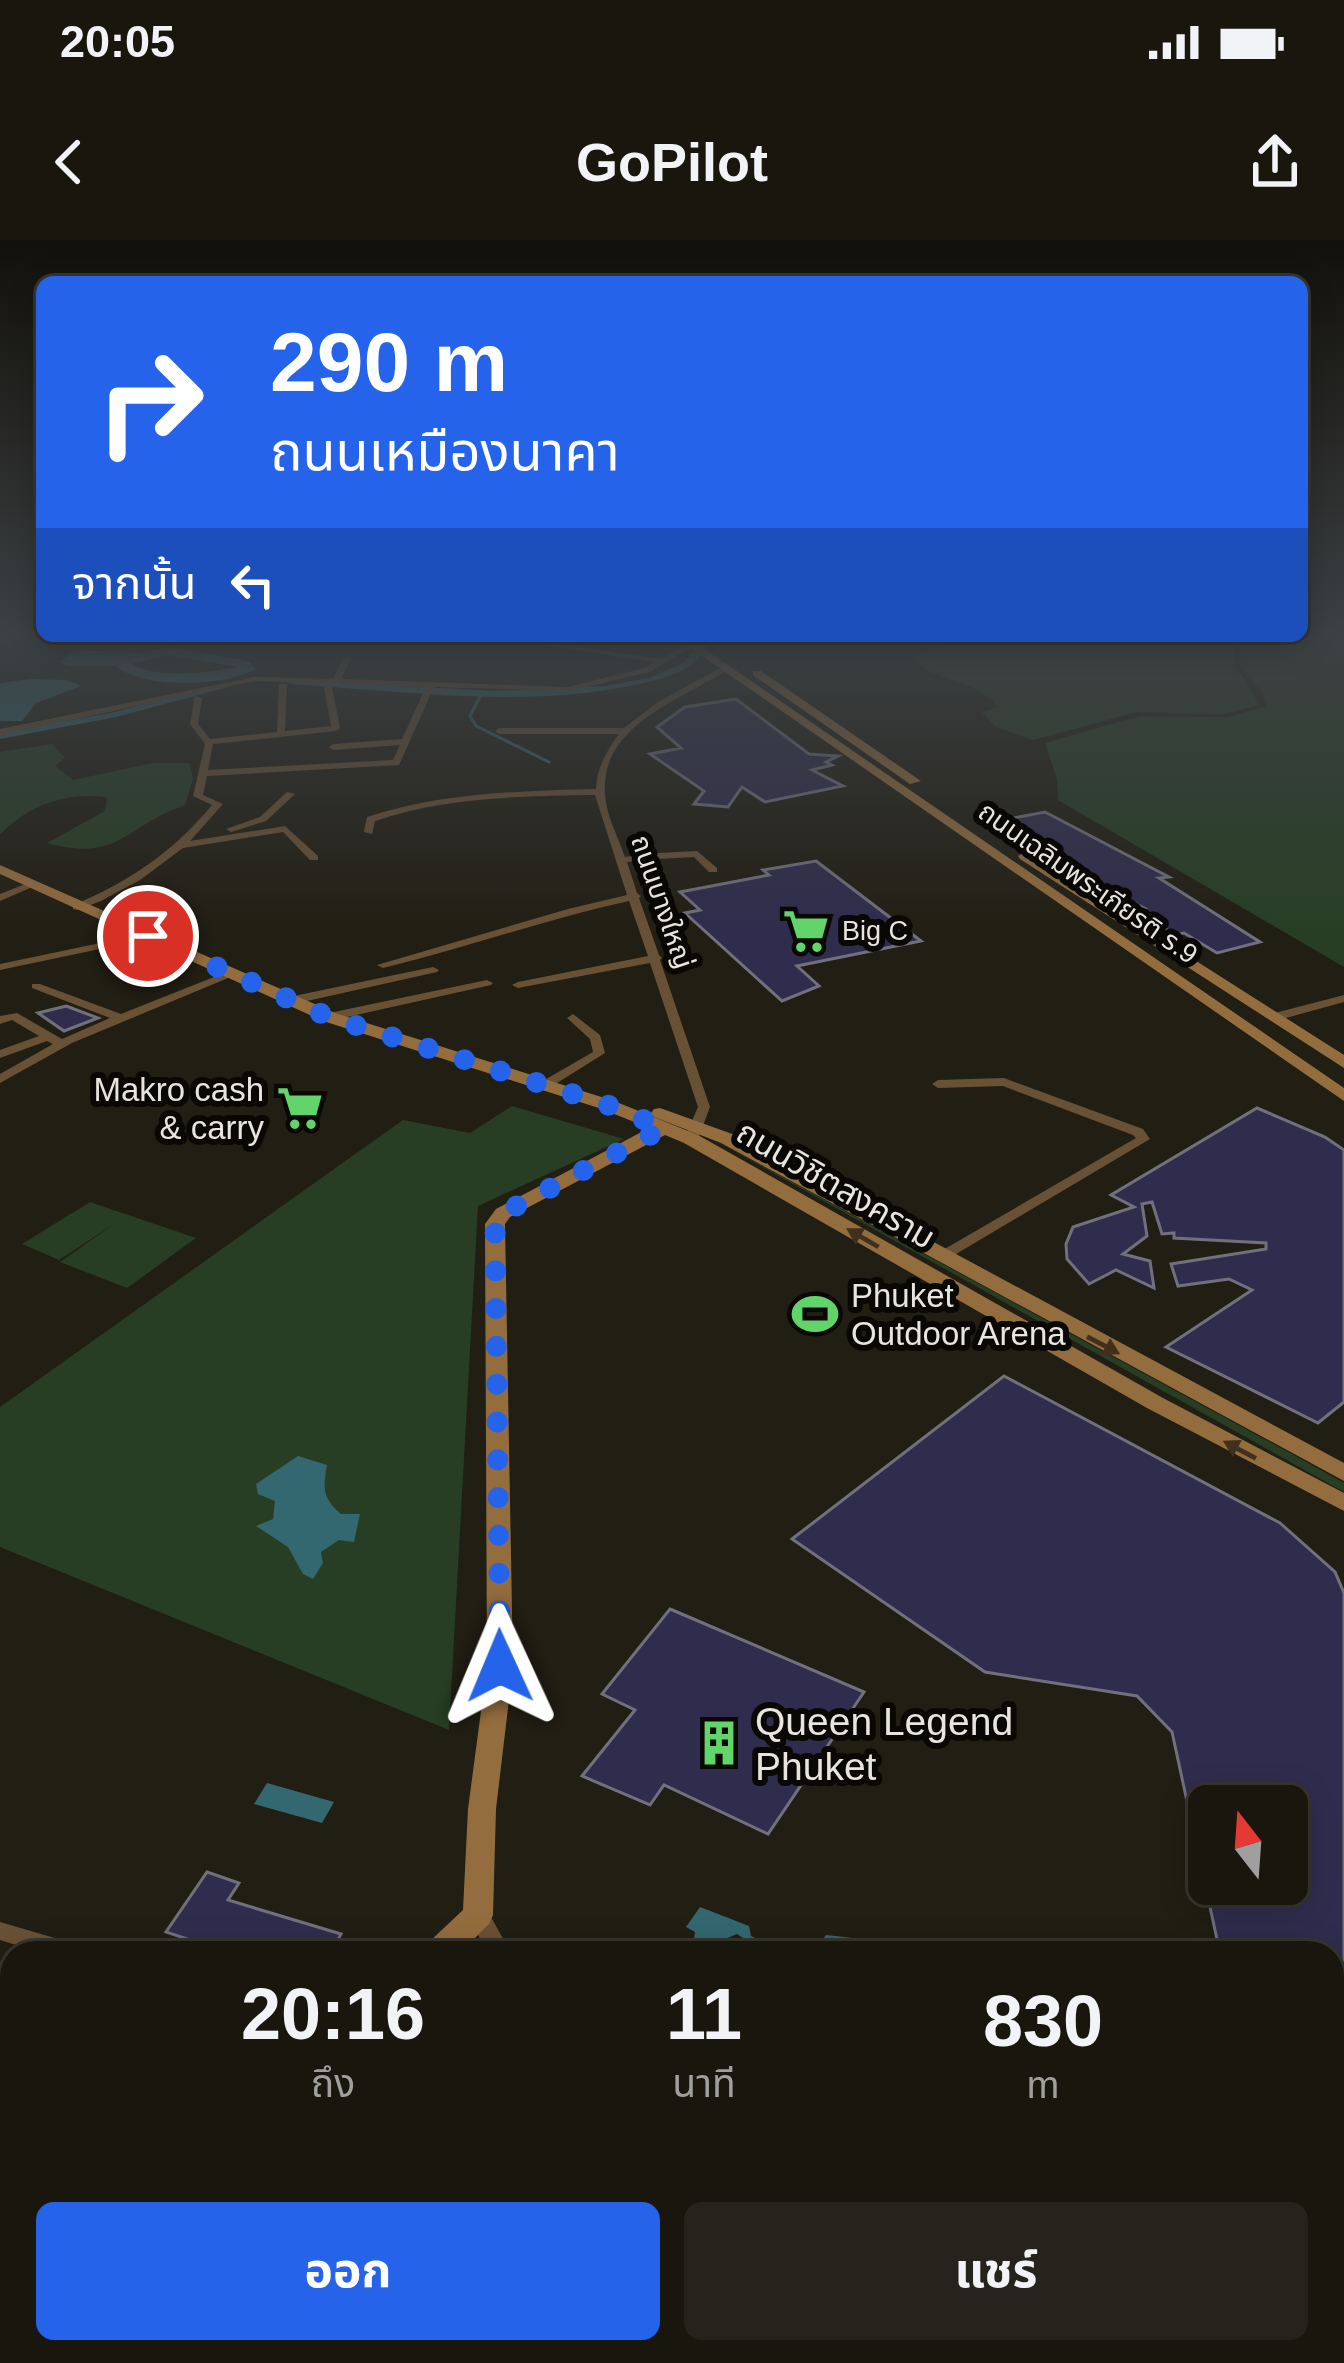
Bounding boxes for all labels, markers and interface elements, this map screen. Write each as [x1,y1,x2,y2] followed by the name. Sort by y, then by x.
[60,16,175,67] text: 20:05
[36,129,102,195] icon: back
[1242,129,1308,195] icon: share
[576,132,768,192] text: GoPilot
[270,315,508,409] text: 290 m
[72,324,228,480] icon: right
[270,421,620,481] text: ถนนเหมืองนาคา
[220,552,286,618] icon: left
[72,558,196,609] text: จากนั้น
[973,796,1203,970] street label: ถนนเฉลิมพระเกียรติ ร.9
[625,831,699,973] street label: ถนนบางใหญ่
[97,885,199,987] pin
[115,903,181,969] icon: arrive
[781,906,831,956] supermarket icon: Big C
[842,916,908,946] place label: Big C
[93,1071,264,1146] place label: Makro cash & carry
[275,1083,325,1133] supermarket icon: Makro cash & carry
[730,1113,941,1256] street label: ถนนวิชิตสงคราม
[847,1228,880,1249] one-way arrow
[851,1277,1066,1352] place label: Phuket Outdoor Arena
[790,1289,840,1339] sports icon: Phuket Outdoor Arena
[1086,1334,1121,1355] one-way arrow
[1223,1440,1257,1460] one-way arrow
[437,1603,563,1729] position arrow
[755,1700,1013,1788] place label: Queen Legend Phuket
[694,1718,744,1768] building icon: Queen Legend Phuket
[1188,1785,1308,1905] north arrow
[1188,1785,1308,1905] map controls
[241,1974,425,2054] text: 20:16
[666,1974,742,2054] text: 11
[983,1981,1103,2061] text: 830
[311,2062,355,2105] text: ถึง
[672,2062,736,2105] text: นาที
[1027,2063,1059,2106] text: m
[36,2202,660,2340] button: ออก
[684,2202,1308,2340] button: แชร์

